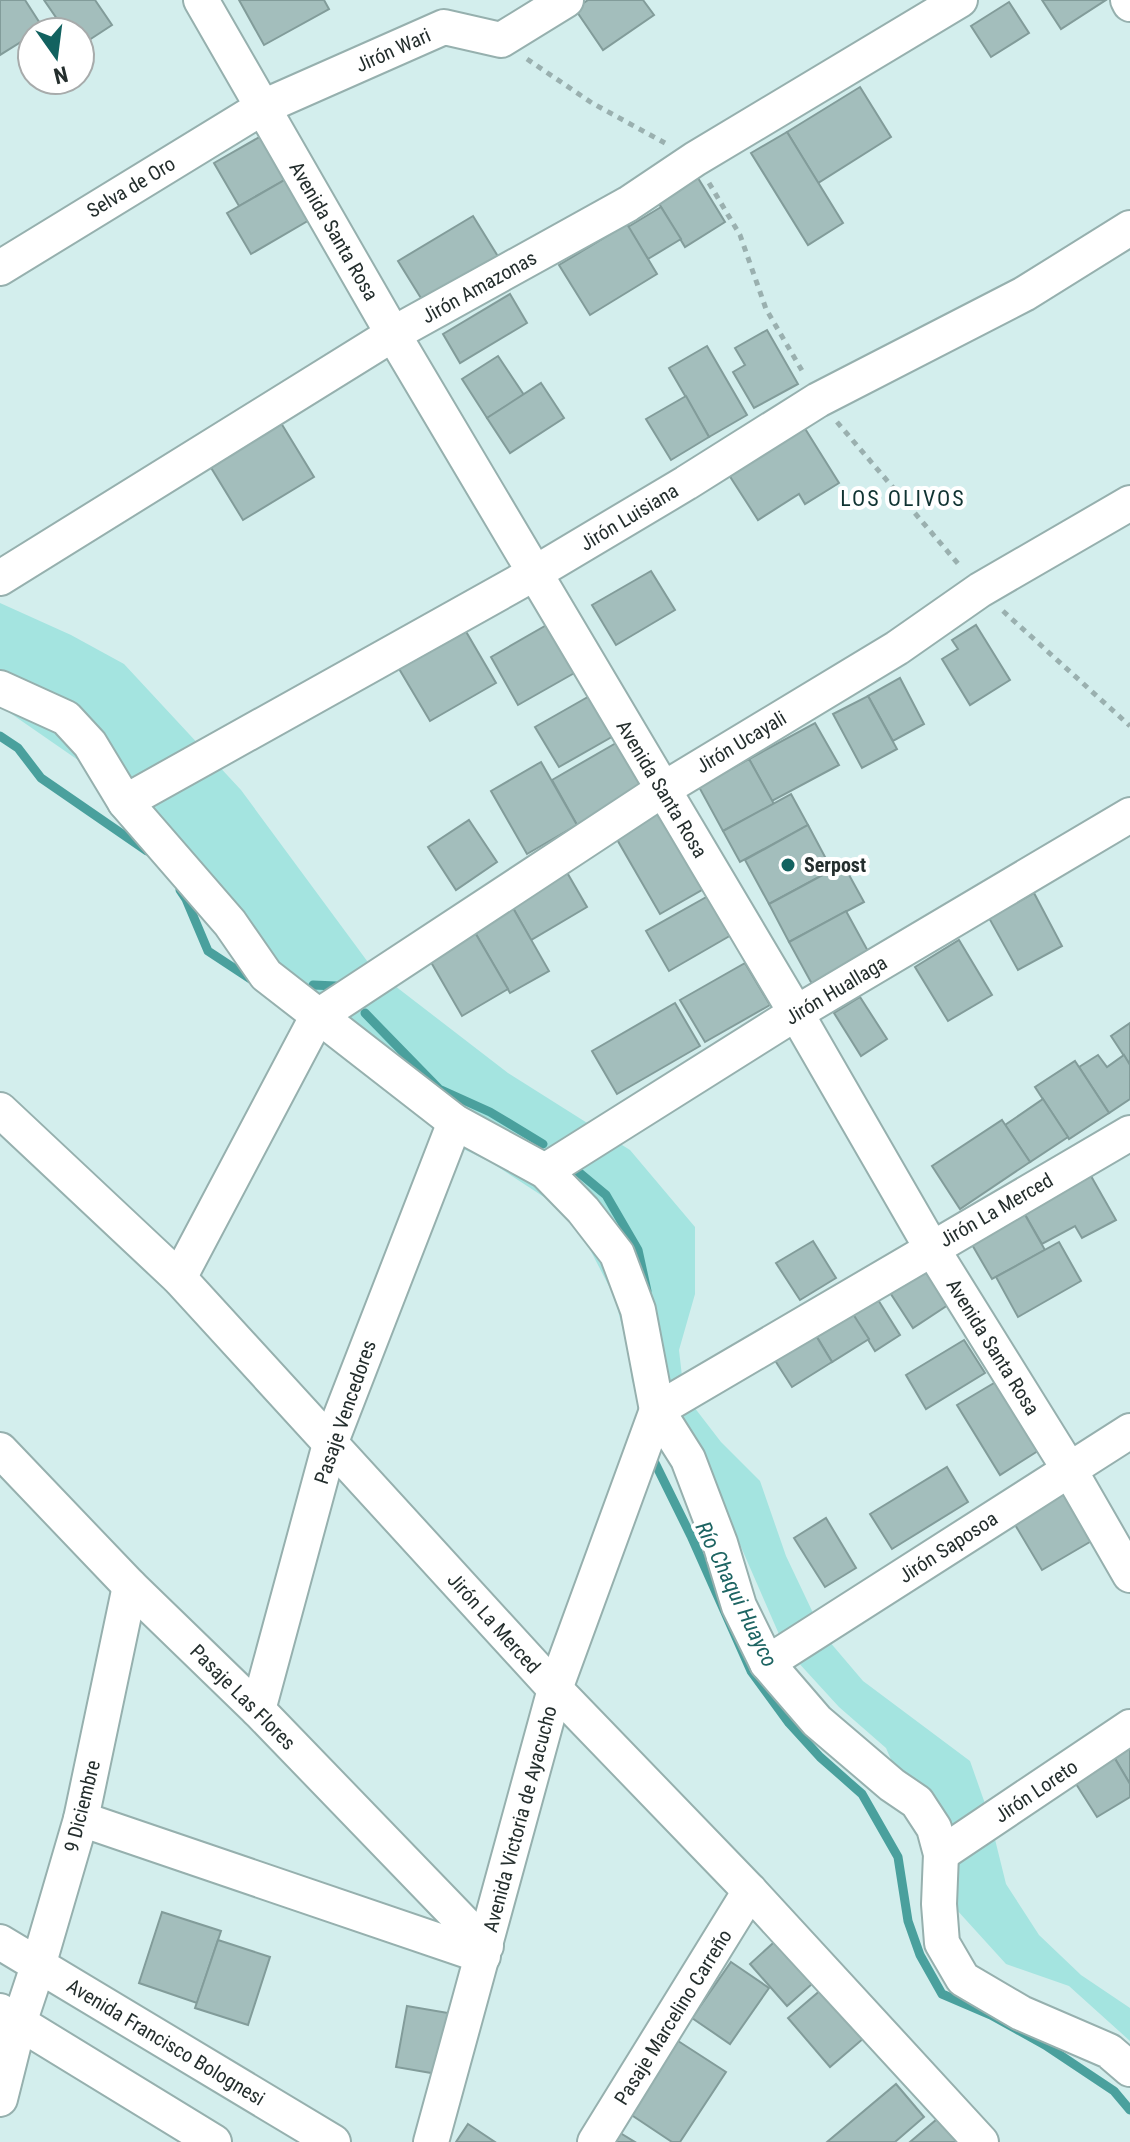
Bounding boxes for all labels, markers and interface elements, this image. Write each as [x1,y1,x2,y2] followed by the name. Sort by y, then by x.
[16,16,96,96] north arrow
[352,23,434,77] street label: Jirón Wari
[51,61,70,89] text: N
[82,151,180,223] street label: Selva de Oro
[285,157,383,305] street label: Avenida Santa Rosa
[417,246,541,328] street label: Jirón Amazonas
[576,478,682,556] street label: Jirón Luisiana
[840,486,966,511] district label: LOS OLIVOS
[691,706,791,778] street label: Jirón Ucayali
[611,716,713,862] street label: Avenida Santa Rosa
[804,853,866,877] place label: Serpost
[779,856,797,874] marker: Serpost
[781,950,891,1030] street label: Jirón Huallaga
[935,1168,1057,1252] street label: Jirón La Merced
[941,1274,1045,1420] street label: Avenida Santa Rosa
[309,1337,381,1487] street label: Pasaje Vencedores
[894,1506,1002,1588] street label: Jirón Saposoa
[691,1518,783,1671] water label: Río Chaqui Huayco
[443,1568,545,1678] street label: Jirón La Merced
[185,1639,301,1755] street label: Pasaje Las Flores
[478,1703,562,1935] street label: Avenida Victoria de Ayacucho
[990,1754,1082,1828] street label: Jirón Loreto
[59,1758,105,1854] street label: 9 Diciembre
[609,1925,737,2109] street label: Pasaje Marcelino Carreño
[63,1973,269,2111] street label: Avenida Francisco Bolognesi

